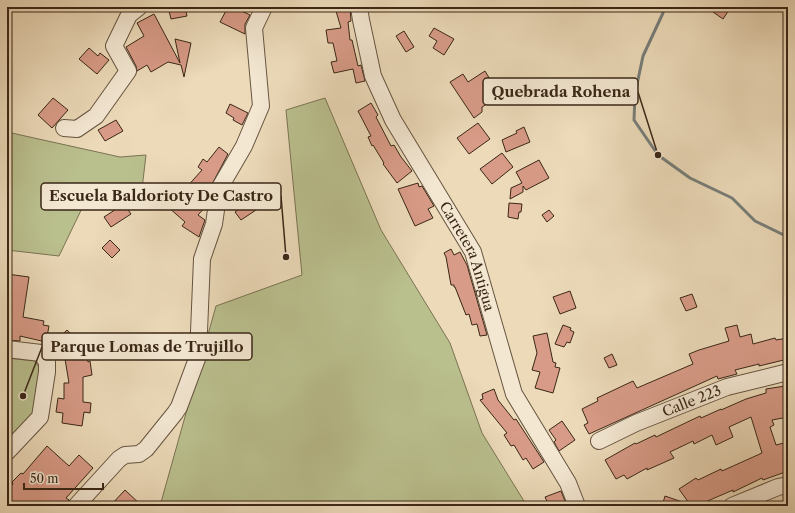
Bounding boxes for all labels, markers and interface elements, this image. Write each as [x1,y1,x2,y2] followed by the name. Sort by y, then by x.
[483,78,638,105] callout: Quebrada Rohena
[492,82,631,101] text: Quebrada Rohena
[41,183,281,210] callout: Escuela Baldorioty De Castro
[49,186,273,205] text: Escuela Baldorioty De Castro
[436,198,499,314] street label: Carretera Antigua
[42,333,252,360] callout: Parque Lomas de Trujillo
[50,337,244,356] text: Parque Lomas de Trujillo
[660,381,724,421] street label: Calle 223
[24,465,103,491] scale bar
[30,471,59,486] text: 50 m

